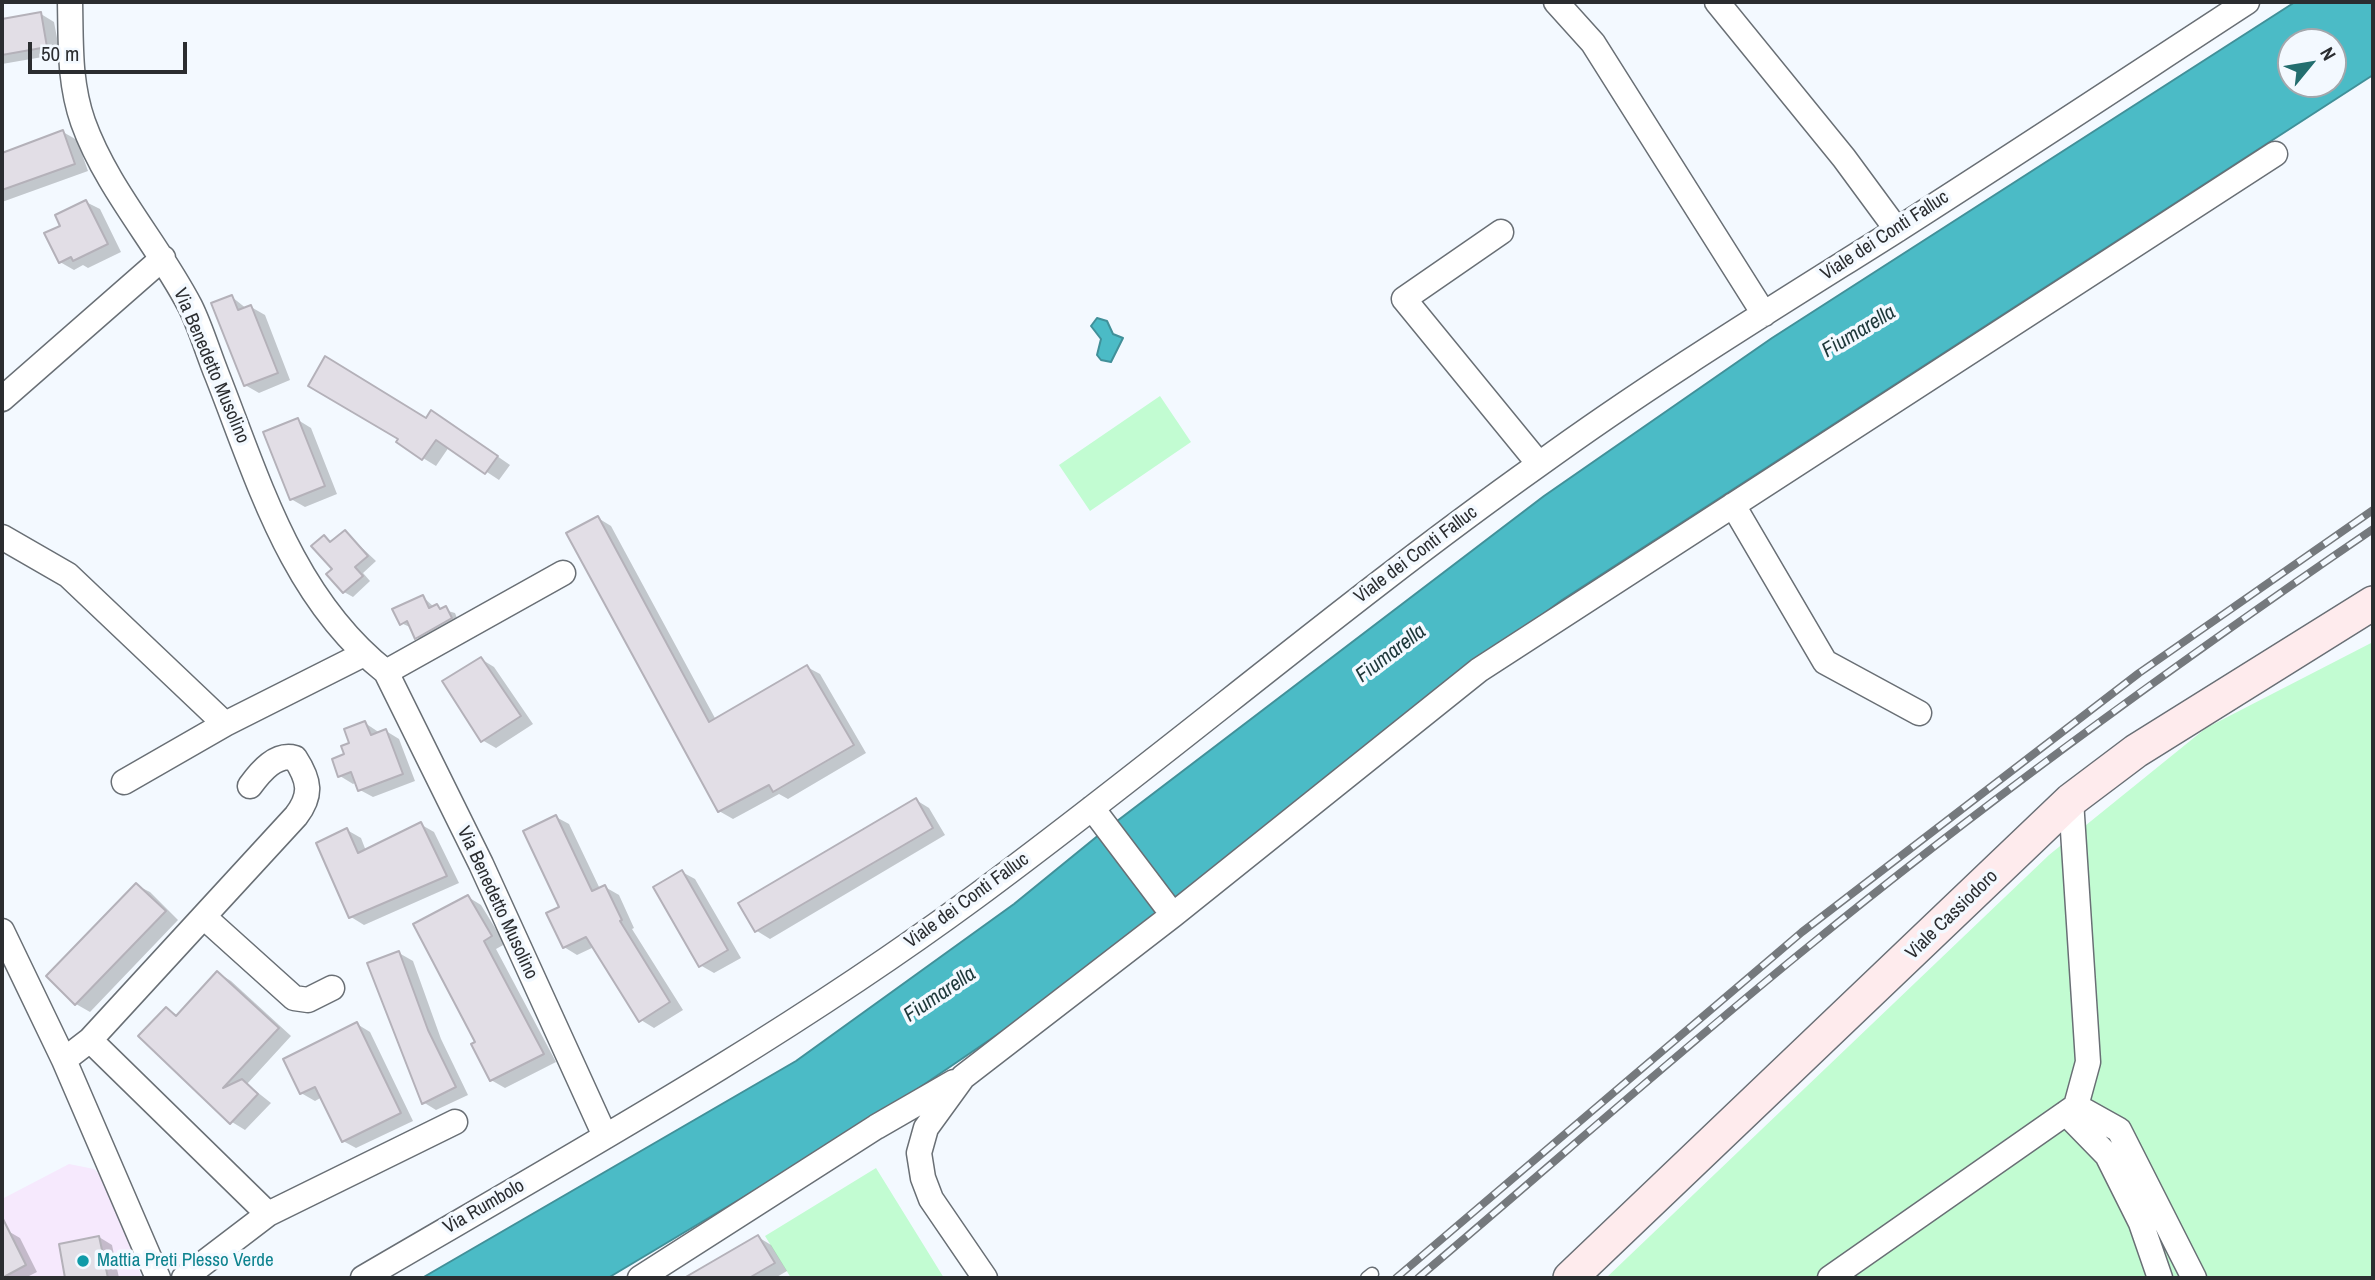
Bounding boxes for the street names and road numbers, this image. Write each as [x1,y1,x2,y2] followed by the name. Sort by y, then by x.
[1817,186,1953,286] street label: Viale dei Conti Falluc
[168,285,254,447] street label: Via Benedetto Musolino
[1350,501,1482,609] street label: Viale dei Conti Falluc
[452,823,542,983] street label: Via Benedetto Musolino
[900,848,1034,954] street label: Viale dei Conti Falluc
[1901,865,2003,965] street label: Viale Cassiodoro
[439,1175,529,1239] street label: Via Rumbolo

